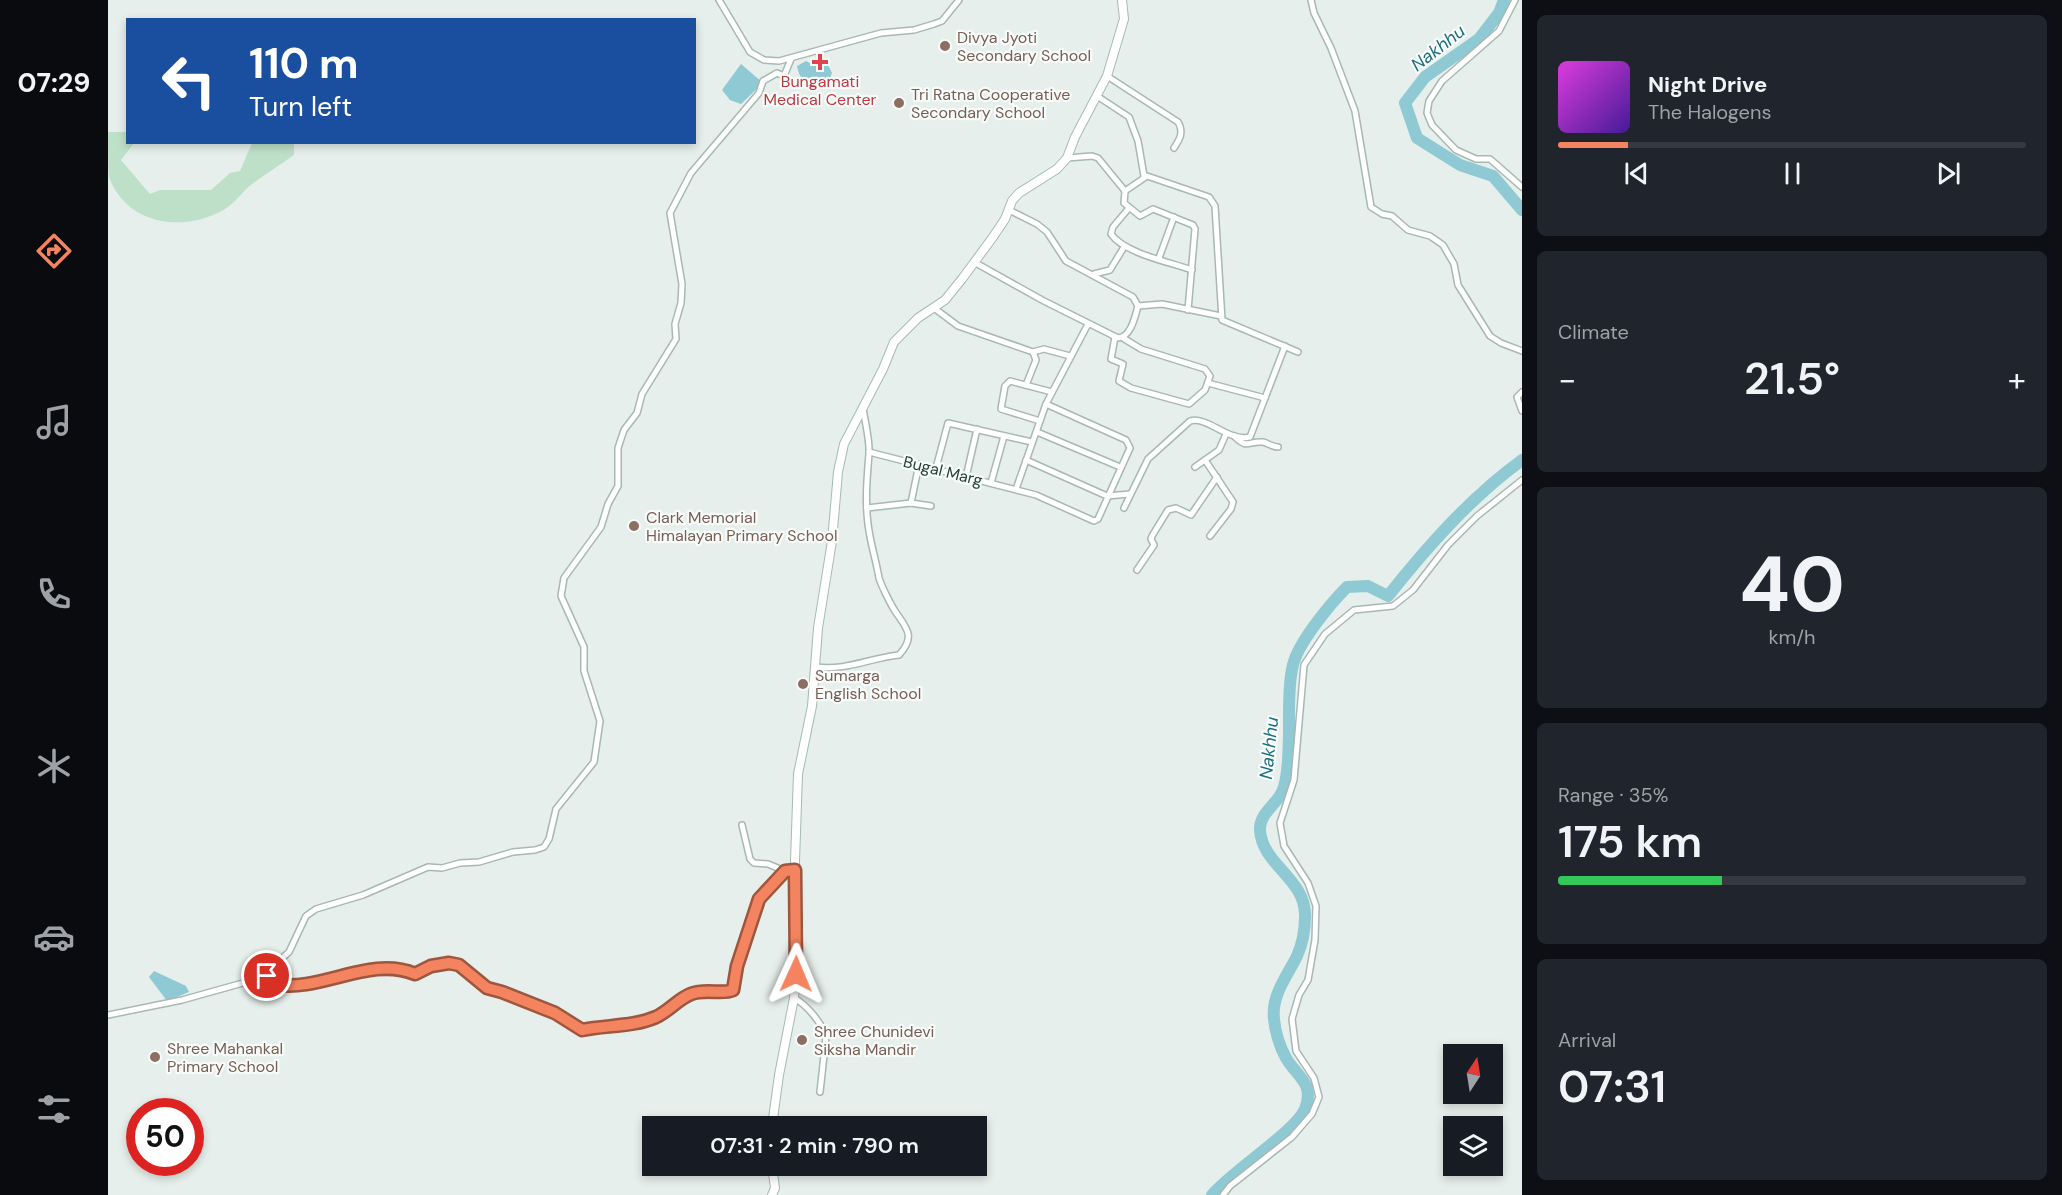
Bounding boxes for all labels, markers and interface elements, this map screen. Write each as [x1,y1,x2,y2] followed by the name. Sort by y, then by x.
[1406,19,1470,77] water label: Nakhhu
[957,27,1091,66] place label: Divya Jyoti Secondary School
[249,36,359,91] text: 110 m
[938,39,952,53] marker: Divya Jyoti Secondary School
[150,42,228,120] icon: left
[813,55,827,69] marker: Bungamati Medical Center
[18,65,90,100] text: 07:29
[1648,70,1767,99] text: Night Drive
[764,71,877,110] place label: Bungamati Medical Center
[911,84,1070,123] place label: Tri Ratna Cooperative Secondary School
[249,89,352,124] text: Turn left
[892,96,906,110] marker: Tri Ratna Cooperative Secondary School
[1648,99,1771,125] text: The Halogens
[1620,157,1653,190] icon: previous
[1776,157,1809,190] icon: pause
[1932,157,1965,190] icon: next
[33,230,75,272] icon: directions
[1558,319,1629,345] text: Climate
[1744,349,1840,408] text: 21.5°
[1558,358,1576,401] text: −
[2008,358,2026,401] text: +
[33,401,75,443] icon: music
[901,451,985,491] street label: Bugal Marg
[646,507,838,546] place label: Clark Memorial Himalayan Primary School
[627,519,641,533] marker: Clark Memorial Himalayan Primary School
[1739,534,1845,635] text: 40
[33,573,75,615] icon: phone
[1768,624,1816,650] text: km/h
[815,665,921,704] place label: Sumarga English School
[796,677,810,691] marker: Sumarga English School
[1254,716,1284,780] water label: Nakhhu
[33,745,75,787] icon: climate
[1558,782,1668,808] text: Range · 35%
[1558,812,1702,871] text: 175 km
[33,916,75,958] icon: car
[764,942,828,1006] position arrow
[241,950,292,1001] pin
[250,959,283,992] icon: arrive
[814,1021,934,1060] place label: Shree Chunidevi Siksha Mandir
[1558,1027,1616,1053] text: Arrival
[795,1033,809,1047] marker: Shree Chunidevi Siksha Mandir
[167,1038,283,1077] place label: Shree Mahankal Primary School
[1443,1044,1503,1104] north arrow
[1443,1044,1503,1176] map controls
[148,1050,162,1064] marker: Shree Mahankal Primary School
[1558,1057,1666,1116] text: 07:31
[33,1088,75,1130] icon: filters
[126,1098,204,1176] speed limit sign: 50
[1443,1116,1503,1176] button: layers
[710,1131,919,1160] text: 07:31 · 2 min · 790 m

